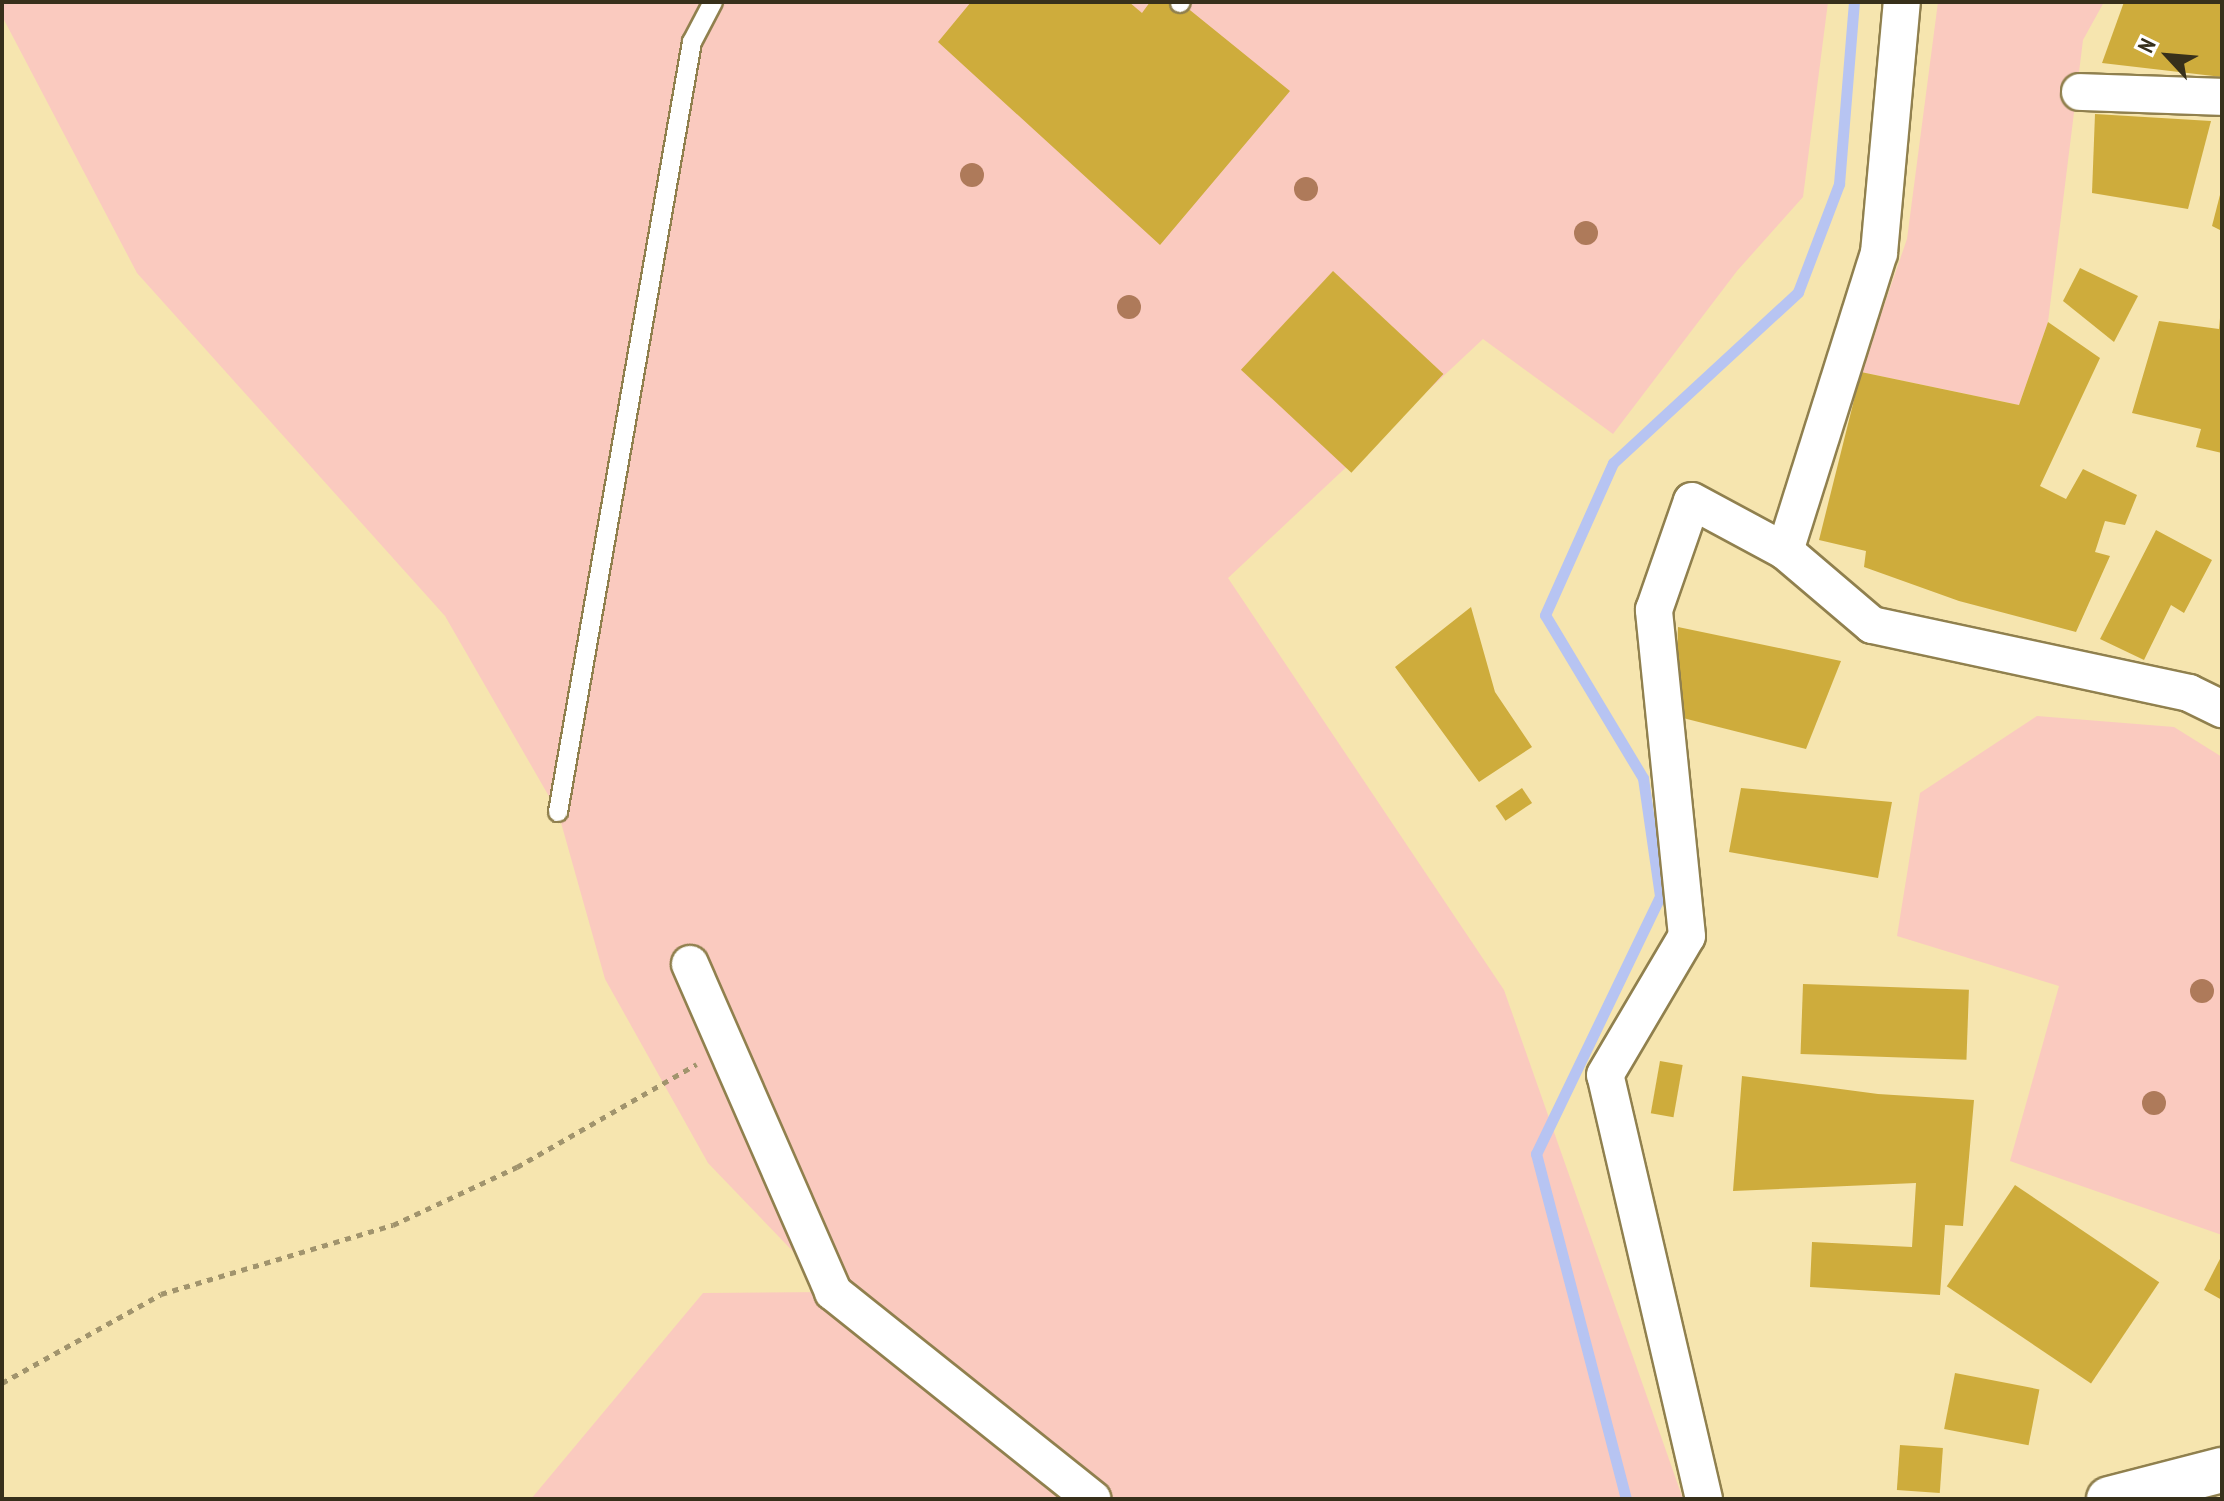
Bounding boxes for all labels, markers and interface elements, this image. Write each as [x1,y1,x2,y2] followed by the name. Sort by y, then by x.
[2128,16,2208,96] north arrow
[2131,34,2162,57] text: N

